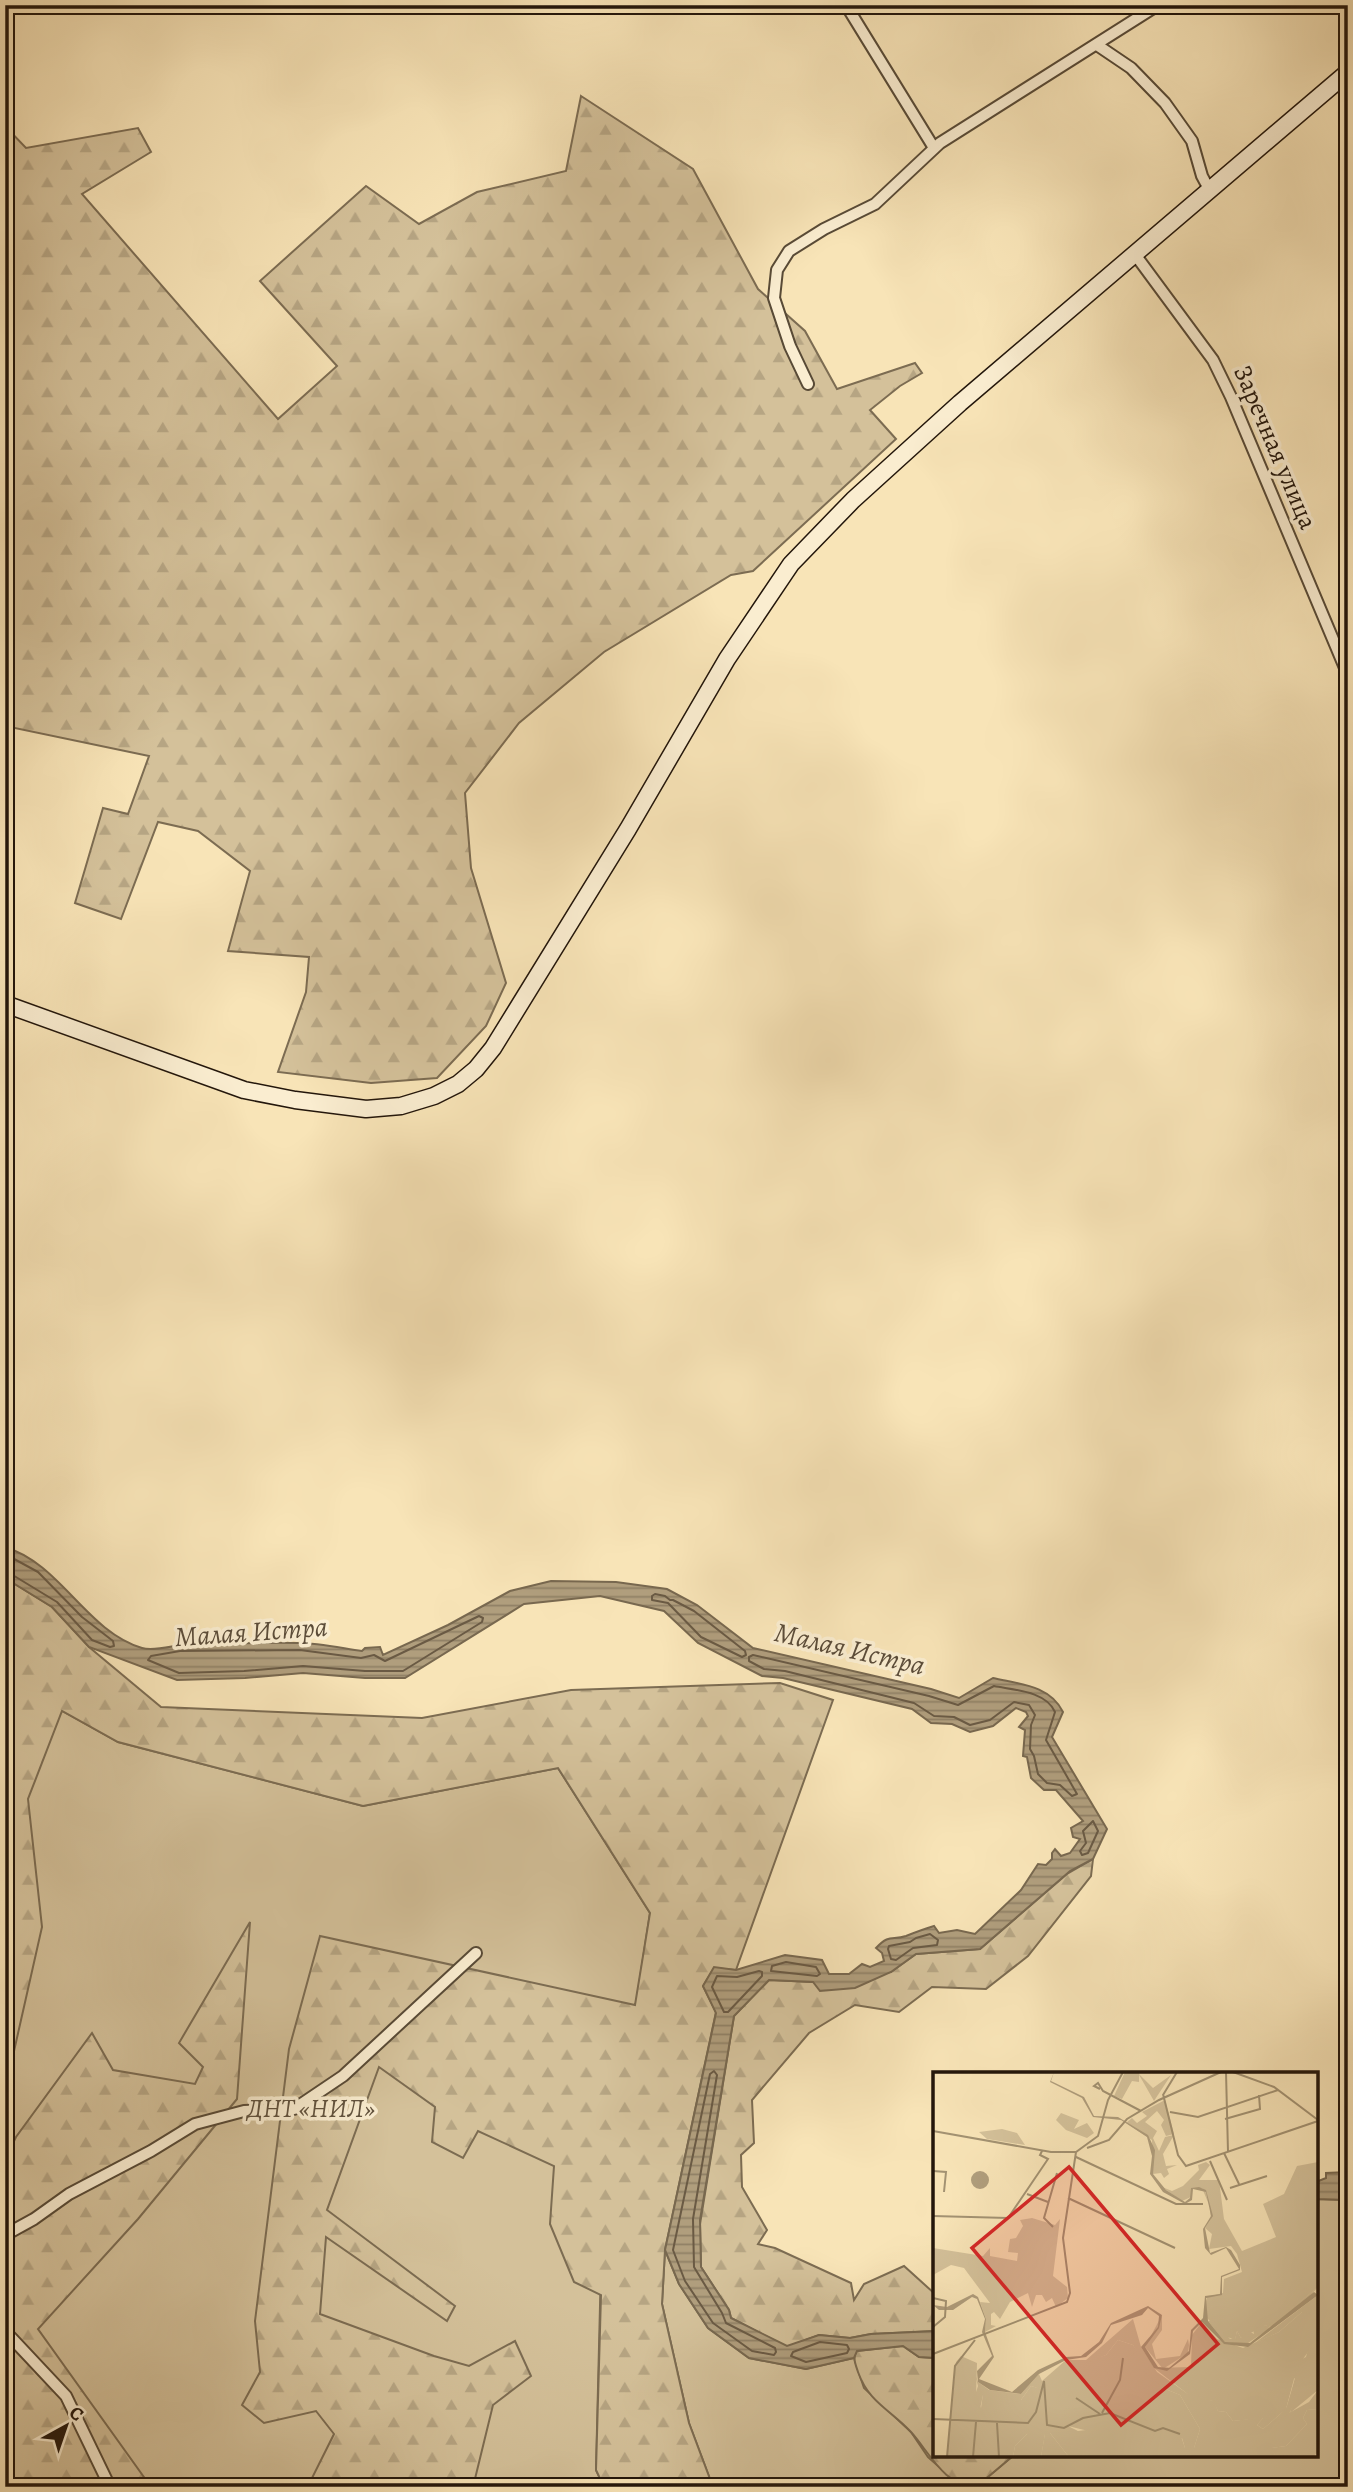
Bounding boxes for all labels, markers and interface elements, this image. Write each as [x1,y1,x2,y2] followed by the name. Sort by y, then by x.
[1225,360,1326,535] street label: Заречная улица
[173,1608,329,1656] water label: Малая Истра
[771,1613,929,1685] water label: Малая Истра
[933,2072,1318,2457] inset map
[245,2091,375,2126] park label: ДНТ «НИЛ»
[32,2390,102,2460] north arrow
[63,2400,89,2427] text: С

